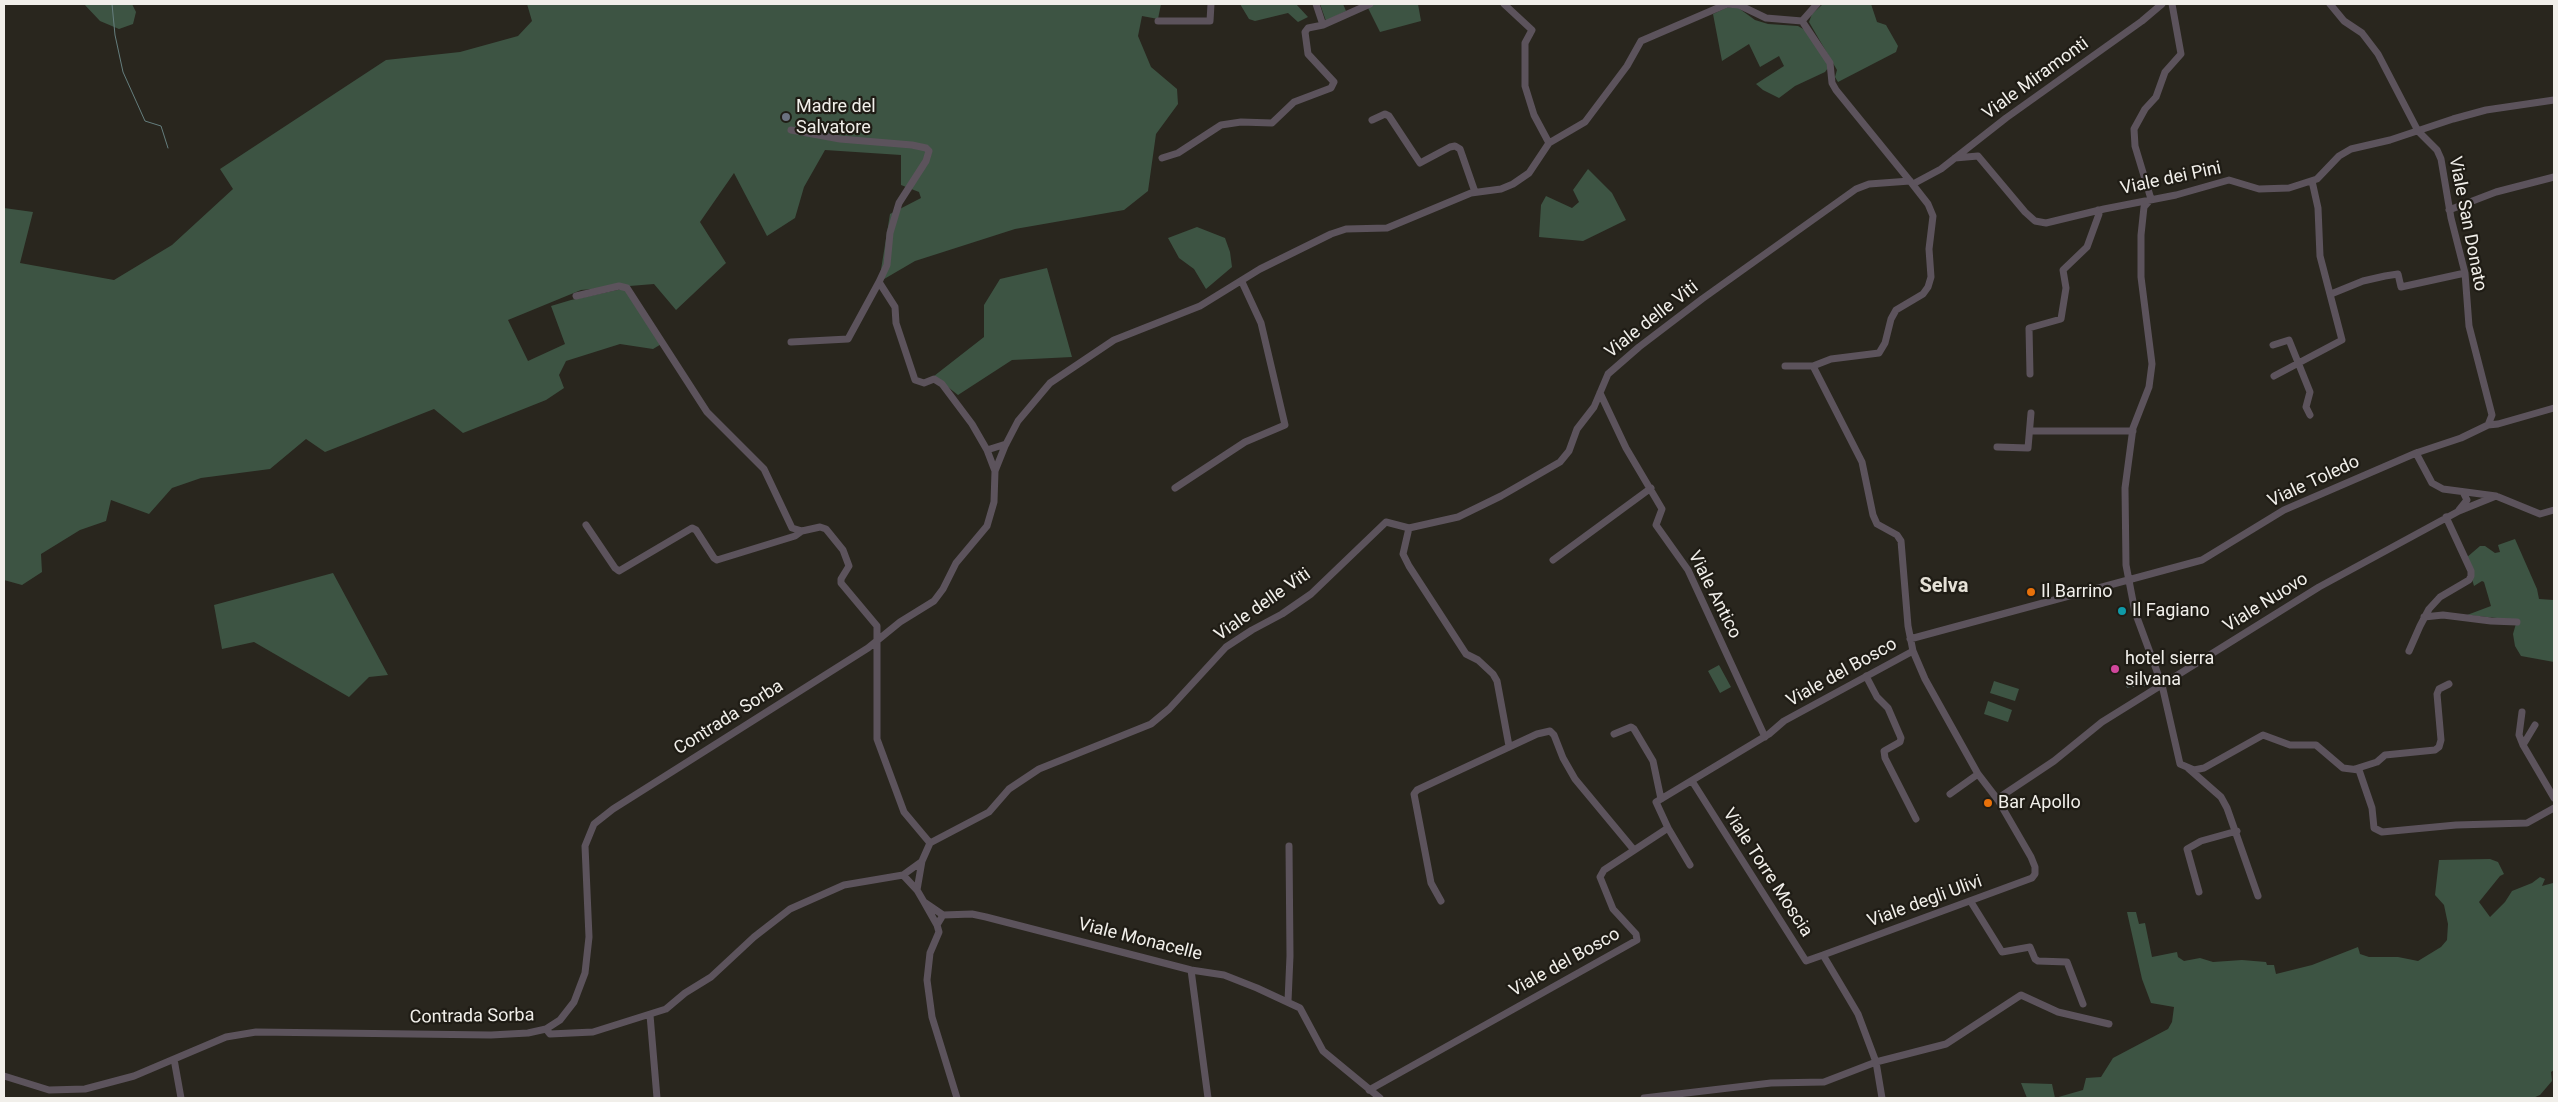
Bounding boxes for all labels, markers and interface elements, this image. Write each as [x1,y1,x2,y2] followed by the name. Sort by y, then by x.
[1979,33,2093,125] street label: Viale Miramonti
[796,96,876,138] place label: Madre del Salvatore
[780,111,792,123] marker: Madre del Salvatore
[2443,155,2491,293] street label: Viale San Donato
[2119,158,2223,200] street label: Viale dei Pini
[1601,277,1703,363] street label: Viale delle Viti
[2265,451,2363,513] street label: Viale Toledo
[1683,547,1745,643] street label: Viale Antico
[1211,564,1315,646] street label: Viale delle Viti
[2220,568,2312,638] street label: Viale Nuovo
[1919,575,1969,599] district label: Selva
[2041,581,2113,603] place label: Il Barrino
[2025,586,2037,598] marker: Il Barrino
[2132,600,2210,622] place label: Il Fagiano
[2116,605,2128,617] marker: Il Fagiano
[1783,634,1901,712] street label: Viale del Bosco
[2125,648,2214,691] place label: hotel sierra silvana
[2109,663,2121,675] marker: hotel sierra silvana
[670,676,788,760] street label: Contrada Sorba
[1998,792,2081,814] place label: Bar Apollo
[1982,797,1994,809] marker: Bar Apollo
[1717,805,1817,941] street label: Viale Torre Moscia
[1865,871,1985,933] street label: Viale degli Ulivi
[1076,914,1204,966] street label: Viale Monacelle
[1506,924,1624,1002] street label: Viale del Bosco
[409,1005,535,1029] street label: Contrada Sorba

